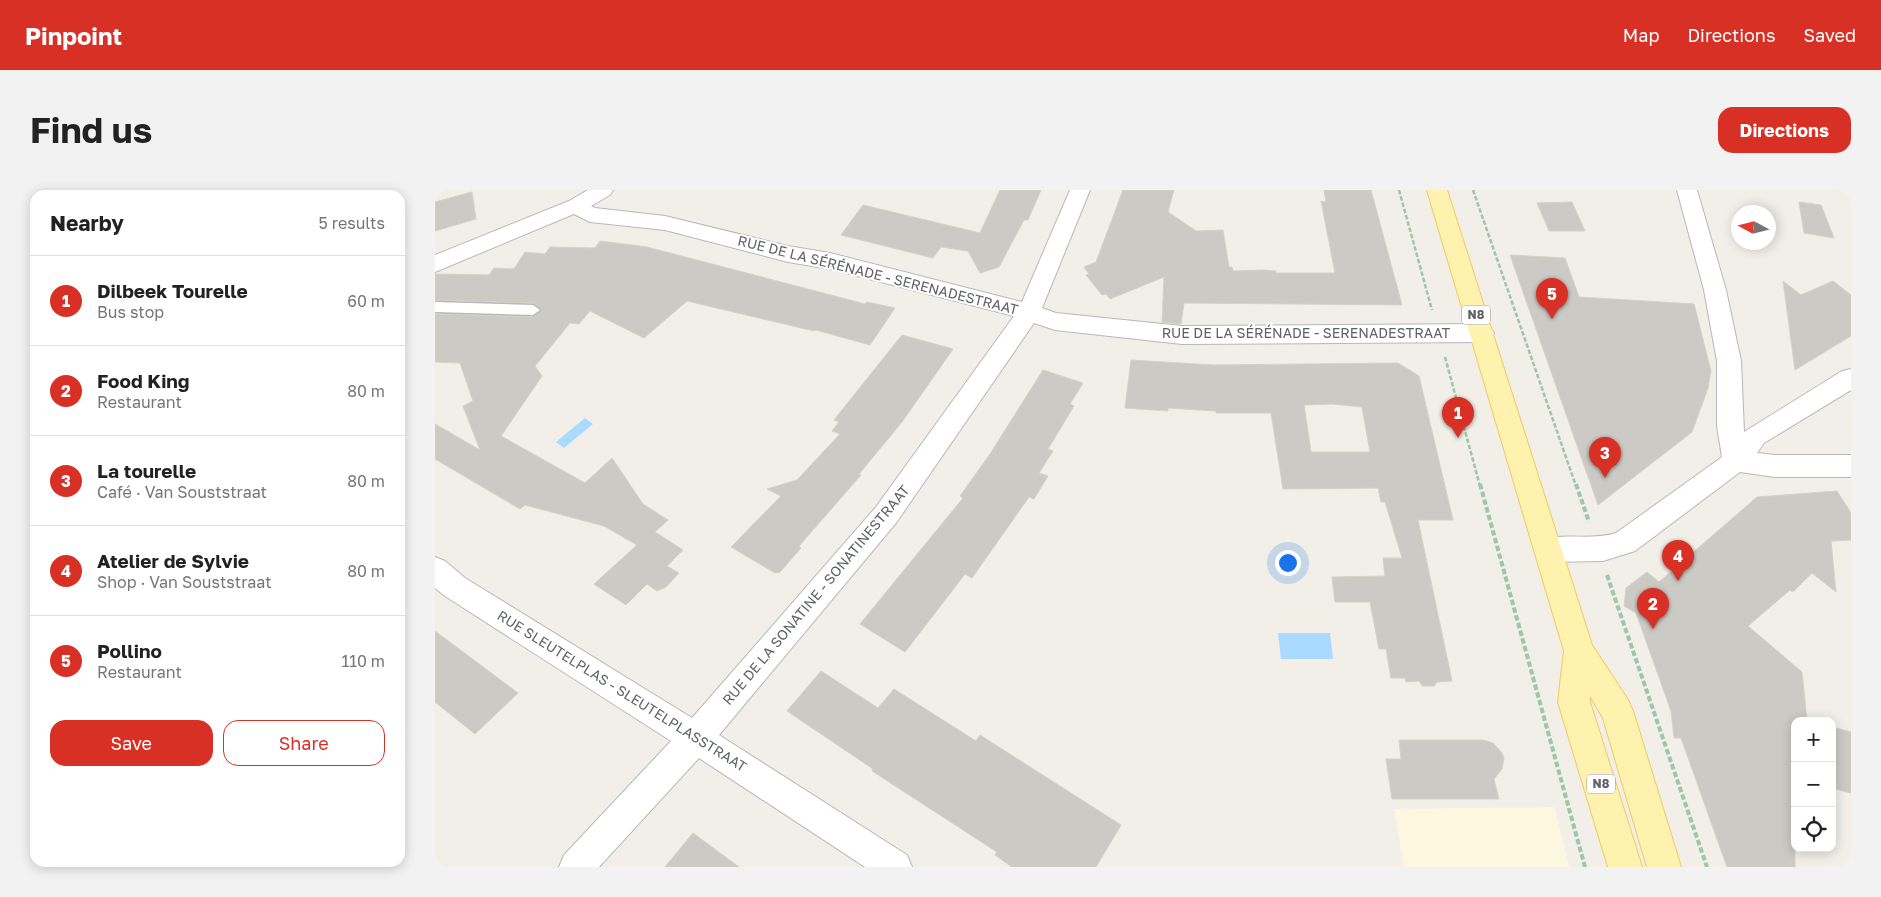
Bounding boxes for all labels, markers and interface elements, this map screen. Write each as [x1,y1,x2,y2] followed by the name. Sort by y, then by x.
[25,21,122,50] text: Pinpoint
[1623,24,1659,46] text: Map
[1687,24,1775,46] text: Directions
[1803,24,1856,46] text: Saved
[1718,107,1851,153] button: Directions
[30,109,152,151] text: Find us
[1731,205,1776,250] north arrow
[50,210,124,236] text: Nearby
[319,213,385,233] text: 5 results
[736,231,1020,318] street label: RUE DE LA SÉRÉNADE - SERENADESTRAAT
[1536,278,1568,319] pin: 5
[97,279,248,302] text: Dilbeek Tourelle
[62,291,70,311] text: 1
[347,291,385,311] text: 60 m
[97,302,164,322] text: Bus stop
[1462,306,1490,324] road number: N8
[1162,324,1451,341] street label: RUE DE LA SÉRÉNADE - SERENADESTRAAT
[97,369,190,392] text: Food King
[61,381,71,401] text: 2
[347,381,385,401] text: 80 m
[97,392,182,412] text: Restaurant
[1442,397,1474,438] pin: 1
[1589,437,1621,478] pin: 3
[97,459,196,482] text: La tourelle
[61,471,71,491] text: 3
[347,471,385,491] text: 80 m
[719,481,913,708] street label: RUE DE LA SONATINE - SONATINESTRAAT
[97,482,267,502] text: Café · Van Souststraat
[1662,540,1694,581] pin: 4
[97,549,249,572] text: Atelier de Sylvie
[1275,550,1301,576] your location
[61,561,71,581] text: 4
[347,561,385,581] text: 80 m
[97,572,272,592] text: Shop · Van Souststraat
[1637,588,1669,629] pin: 2
[494,606,750,775] street label: RUE SLEUTELPLAS - SLEUTELPLASSTRAAT
[97,639,162,662] text: Pollino
[61,651,71,671] text: 5
[341,651,385,671] text: 110 m
[97,662,182,682] text: Restaurant
[1791,717,1836,852] map controls
[1791,717,1836,762] button: +
[50,720,213,766] button: Save
[223,720,385,766] button: Share
[1791,762,1836,807] button: −
[1587,774,1615,794] road number: N8
[1791,807,1836,852] button: locate

